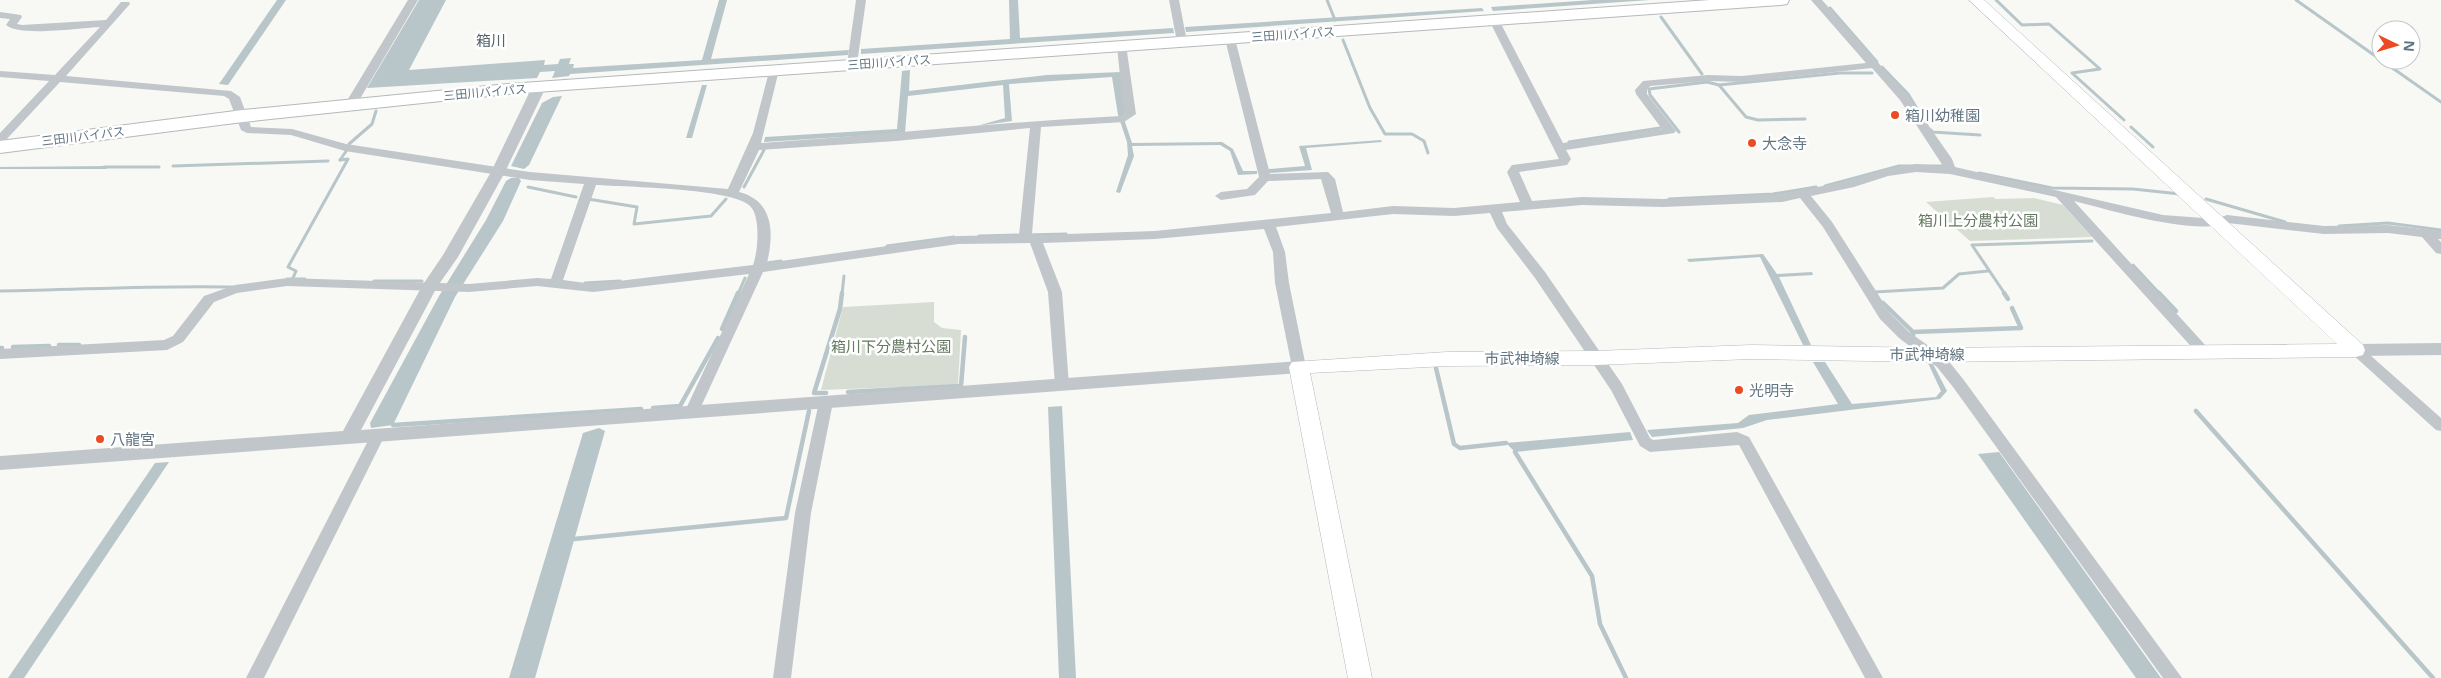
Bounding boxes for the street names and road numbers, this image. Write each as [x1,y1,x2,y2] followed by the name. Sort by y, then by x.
[1251,23,1335,45] street label: 三田川バイパス
[847,51,931,73] street label: 三田川バイパス
[443,80,527,104] street label: 三田川バイパス
[40,122,126,150] street label: 三田川バイパス
[1889,344,1965,364] street label: 市武神埼線
[1484,348,1560,368] street label: 市武神埼線

